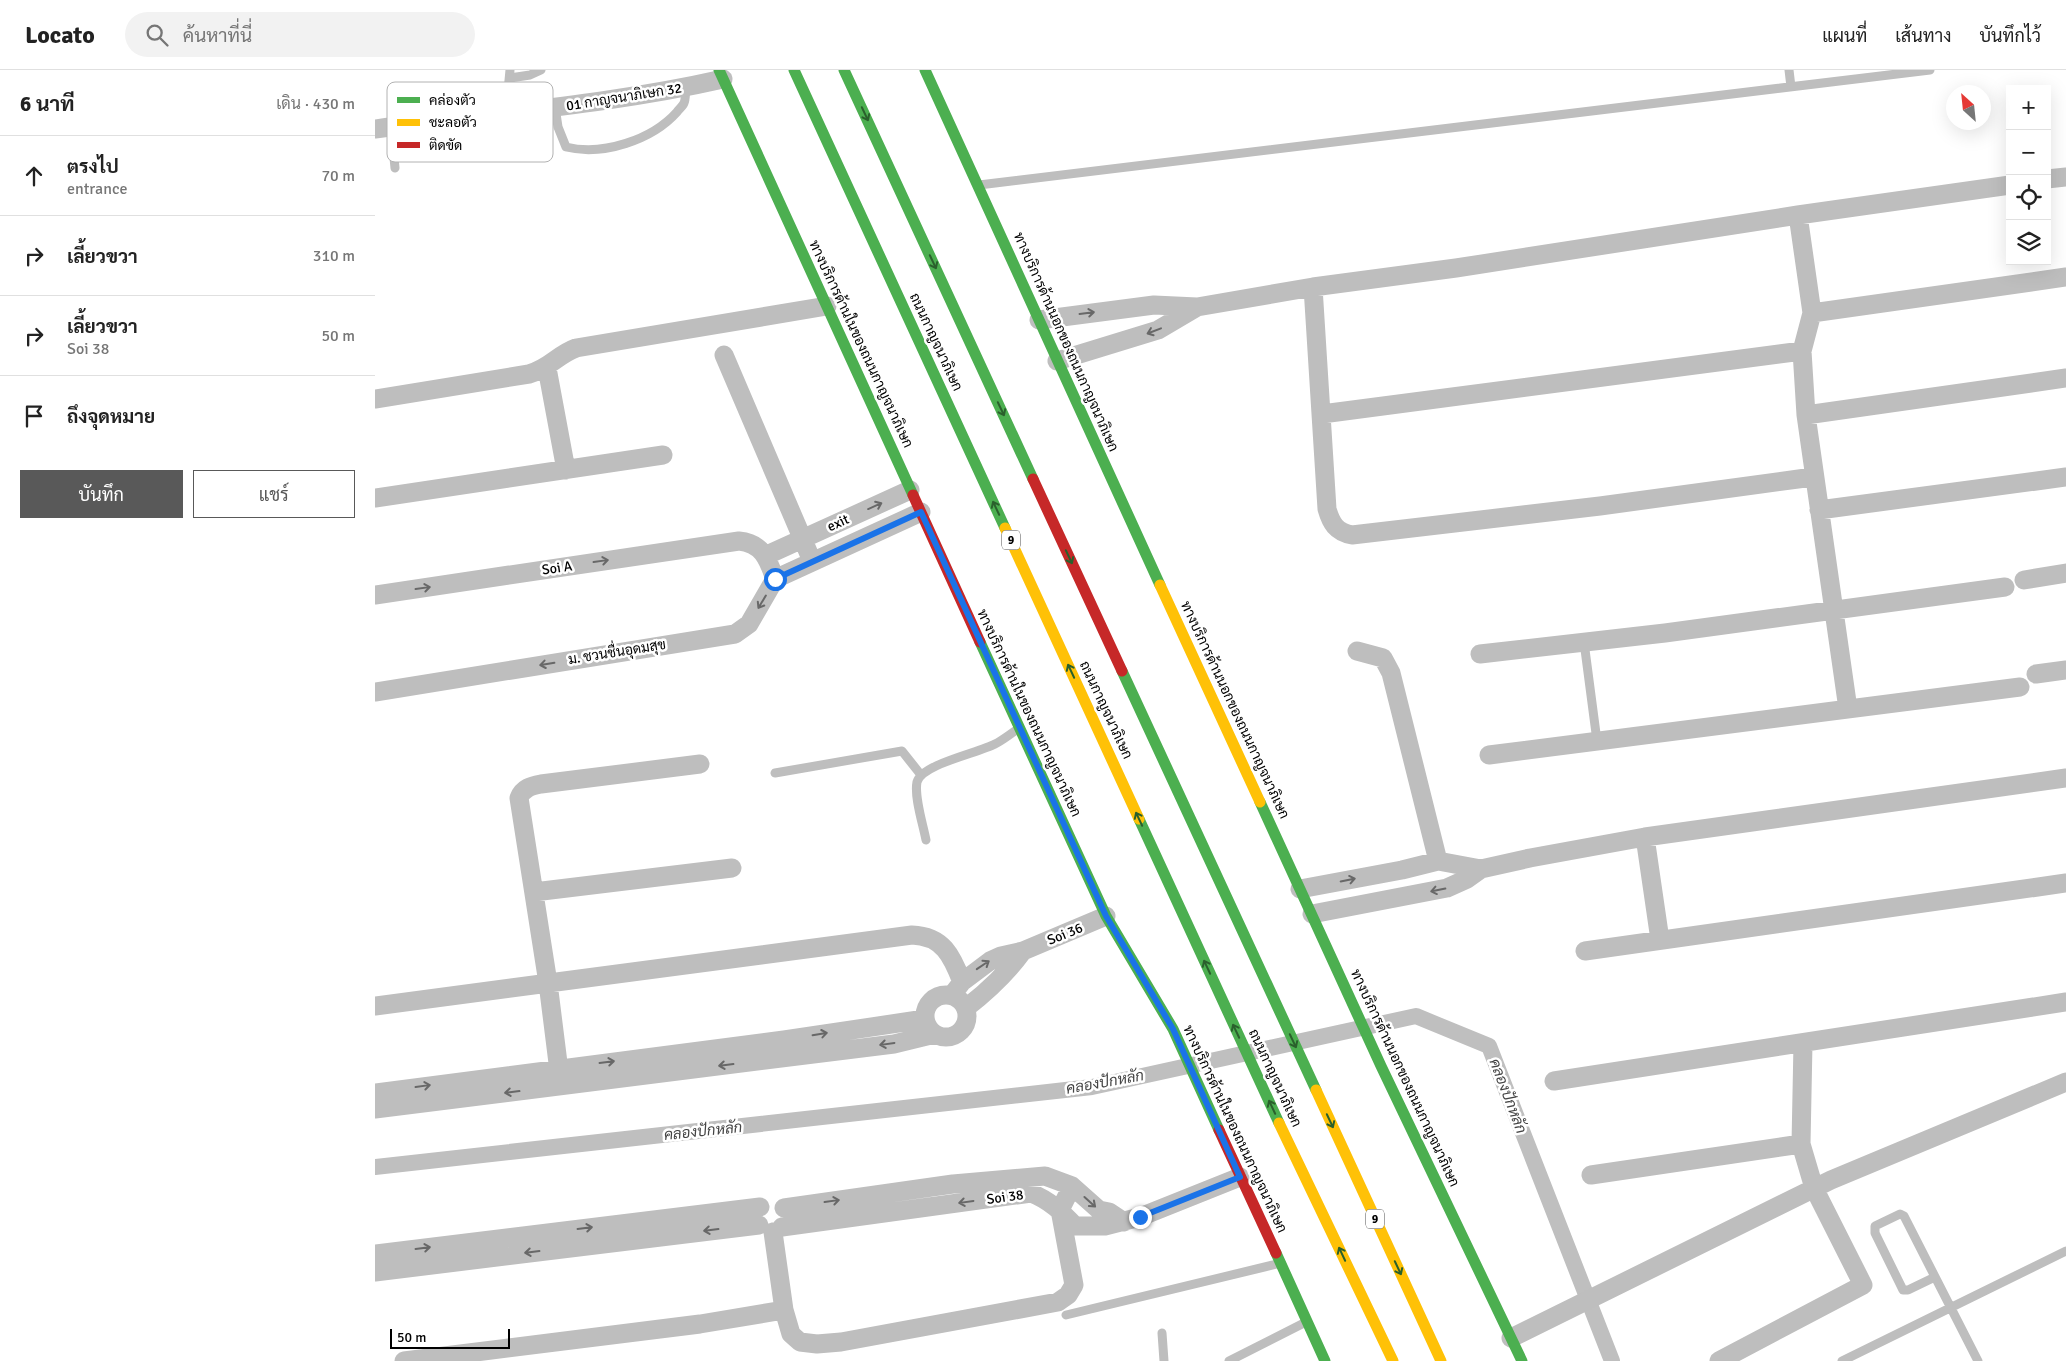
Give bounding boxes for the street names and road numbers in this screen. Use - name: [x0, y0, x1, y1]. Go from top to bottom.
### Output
- street label: 01 กาญจนาภิเษก 32: [565, 79, 683, 115]
- street label: ทางบริการด้านนอกของถนนกาญจนาภิเษก: [1010, 229, 1123, 454]
- street label: ทางบริการด้านในของถนนกาญจนาภิเษก: [805, 237, 918, 451]
- street label: ถนนกาญจนาภิเษก: [906, 290, 966, 394]
- street label: exit: [824, 511, 852, 535]
- road number: 9: [1002, 530, 1020, 550]
- street label: Soi A: [541, 557, 574, 579]
- street label: ทางบริการด้านนอกของถนนกาญจนาภิเษก: [1177, 598, 1294, 822]
- street label: ทางบริการด้านในของถนนกาญจนาภิเษก: [973, 606, 1086, 820]
- street label: ม. ชวนชื่นอุดมสุข: [566, 632, 667, 669]
- street label: ถนนกาญจนาภิเษก: [1076, 658, 1136, 762]
- street label: Soi 36: [1045, 919, 1085, 949]
- street label: ทางบริการด้านนอกของถนนกาญจนาภิเษก: [1347, 966, 1464, 1190]
- street label: ทางบริการด้านในของถนนกาญจนาภิเษก: [1179, 1022, 1292, 1236]
- street label: ถนนกาญจนาภิเษก: [1245, 1026, 1305, 1130]
- street label: Soi 38: [985, 1186, 1025, 1208]
- road number: 9: [1366, 1210, 1384, 1228]

